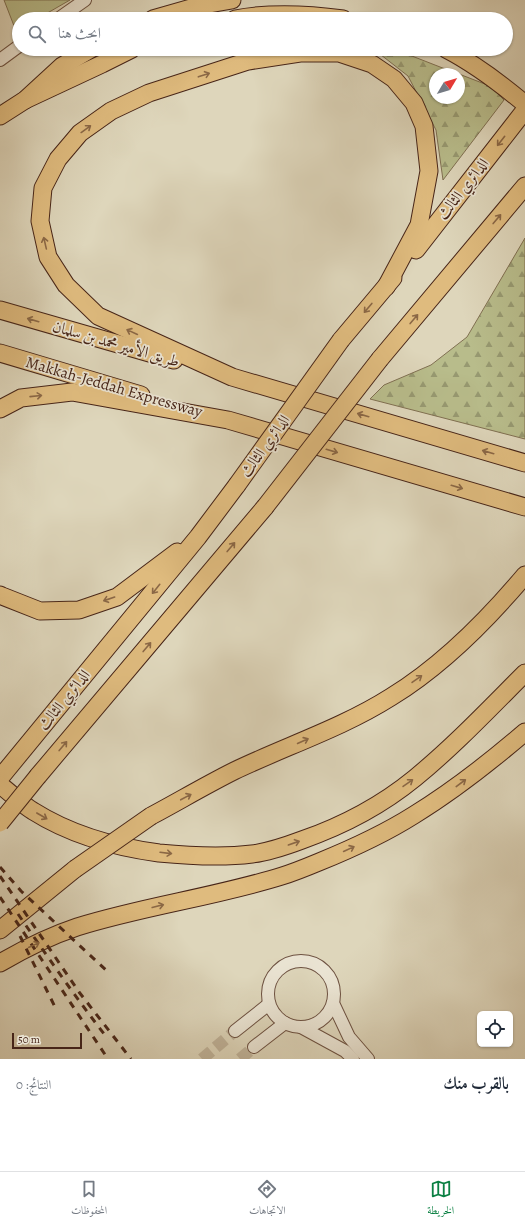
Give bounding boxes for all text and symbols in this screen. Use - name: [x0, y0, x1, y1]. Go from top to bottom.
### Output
- search box: [12, 12, 513, 56]
- icon: search: [26, 23, 48, 45]
- text: ابحث هنا: [58, 23, 101, 43]
- north arrow: [429, 68, 465, 104]
- one-way arrow: [197, 71, 209, 79]
- one-way arrow: [81, 125, 92, 133]
- one-way arrow: [497, 135, 506, 146]
- street label: الدائري الثالث: [432, 154, 495, 225]
- one-way arrow: [493, 213, 502, 224]
- one-way arrow: [40, 237, 48, 250]
- one-way arrow: [364, 303, 373, 313]
- one-way arrow: [410, 313, 419, 324]
- street label: طريق الأمير محمد بن سلمان: [50, 314, 182, 373]
- one-way arrow: [26, 316, 39, 323]
- one-way arrow: [127, 328, 139, 335]
- street label: Makkah-Jeddah Expressway: [23, 351, 206, 423]
- one-way arrow: [29, 392, 42, 400]
- street label: الدائري الثالث: [235, 410, 296, 482]
- one-way arrow: [357, 411, 370, 418]
- one-way arrow: [326, 448, 339, 455]
- one-way arrow: [481, 448, 494, 455]
- one-way arrow: [450, 484, 463, 491]
- one-way arrow: [227, 542, 236, 553]
- one-way arrow: [151, 583, 160, 594]
- one-way arrow: [104, 596, 116, 604]
- one-way arrow: [143, 641, 152, 652]
- street label: الدائري الثالث: [33, 665, 96, 736]
- one-way arrow: [411, 675, 422, 683]
- one-way arrow: [296, 736, 308, 744]
- one-way arrow: [59, 740, 68, 751]
- one-way arrow: [403, 779, 414, 787]
- one-way arrow: [455, 779, 466, 787]
- one-way arrow: [179, 793, 191, 800]
- one-way arrow: [36, 813, 48, 821]
- one-way arrow: [287, 839, 300, 846]
- one-way arrow: [343, 845, 355, 852]
- one-way arrow: [159, 850, 172, 857]
- one-way arrow: [151, 902, 164, 910]
- one-way arrow: [28, 941, 40, 948]
- map controls: [477, 1011, 513, 1047]
- button: locate: [477, 1011, 513, 1047]
- scale bar: [12, 1031, 82, 1050]
- text: 50 m: [18, 1032, 40, 1047]
- text: بالقرب منك: [443, 1072, 509, 1095]
- text: النتائج: 0: [16, 1076, 51, 1093]
- tab: المحفوظات: [71, 1178, 107, 1221]
- tab: الاتجاهات: [249, 1178, 286, 1221]
- tab: الخريطة: [427, 1178, 454, 1221]

